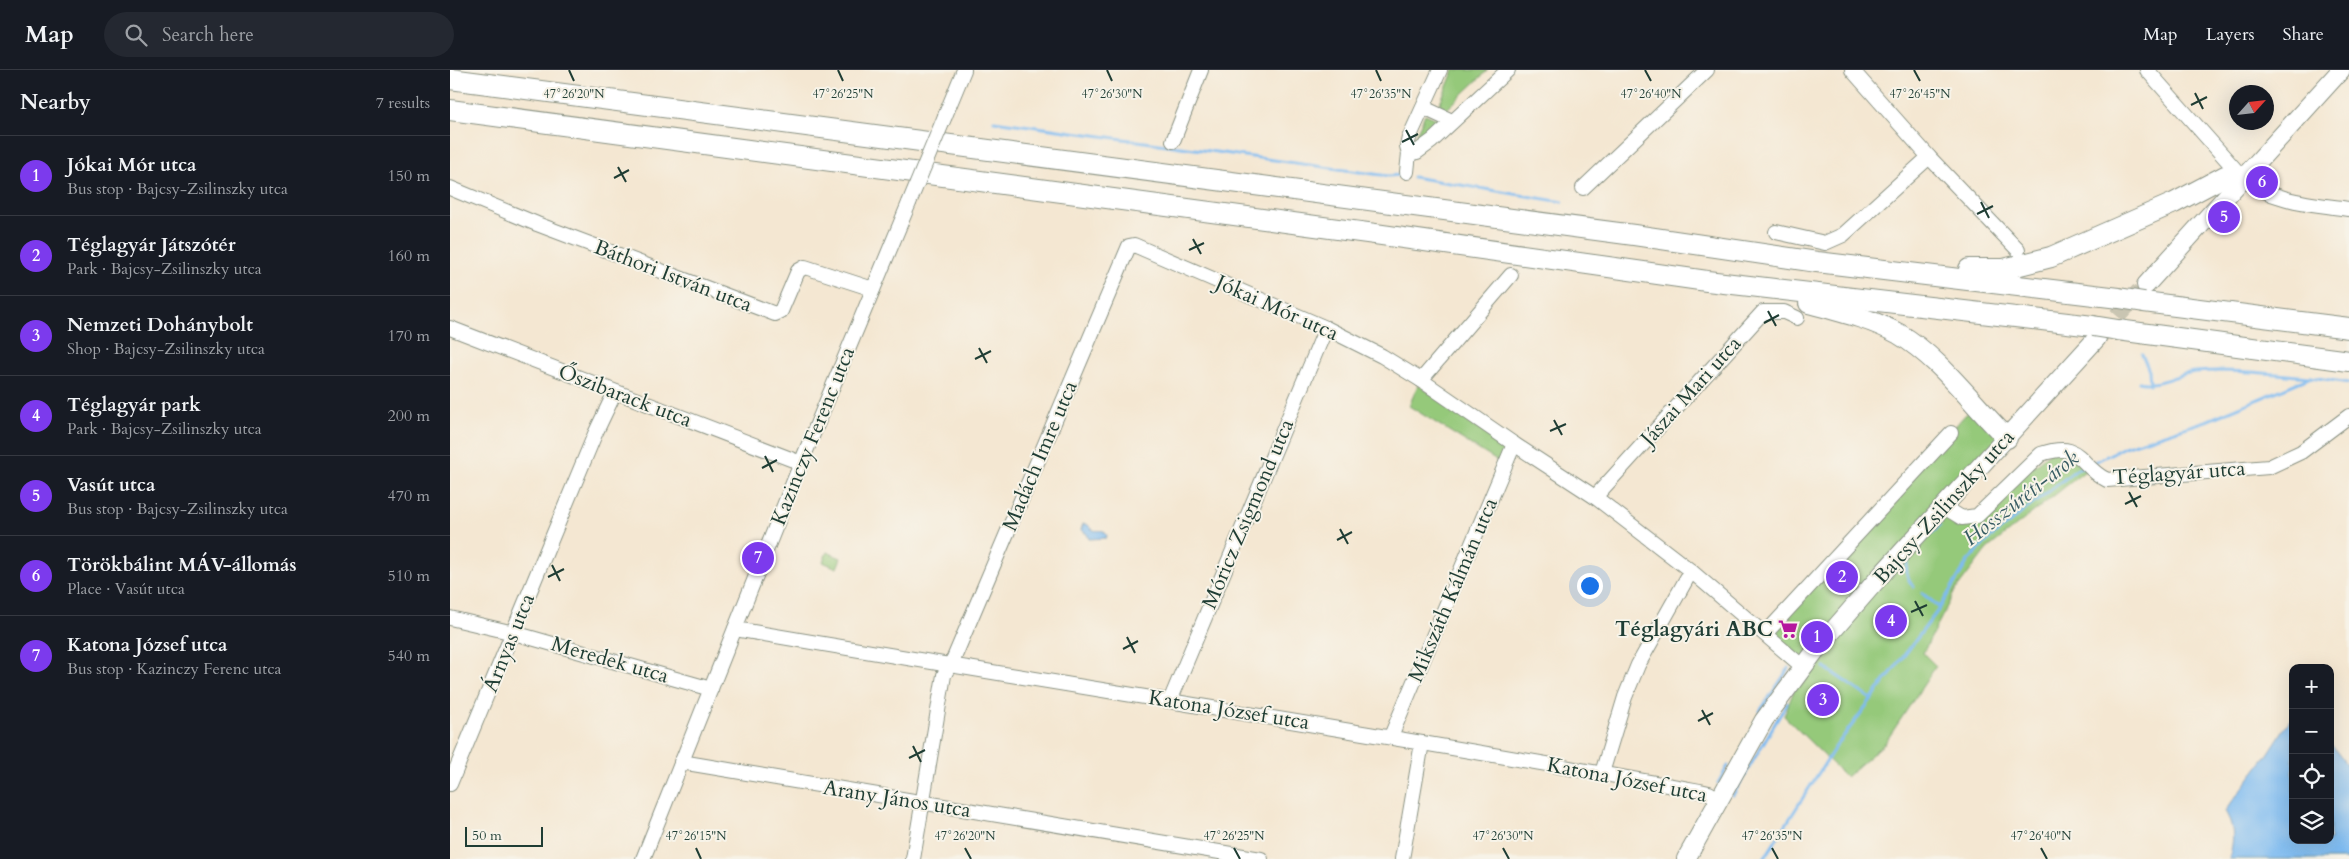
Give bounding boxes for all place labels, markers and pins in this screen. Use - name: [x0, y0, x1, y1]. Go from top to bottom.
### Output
- pin: 6: [2246, 163, 2278, 201]
- pin: 5: [2208, 198, 2240, 236]
- pin: 7: [742, 539, 774, 577]
- pin: 2: [1826, 558, 1858, 596]
- pin: 4: [1875, 602, 1907, 640]
- place label: Téglagyári ABC: [1615, 615, 1773, 644]
- supermarket icon: Téglagyári ABC: [1777, 618, 1799, 640]
- pin: 1: [1801, 618, 1833, 656]
- pin: 3: [1807, 681, 1839, 719]

